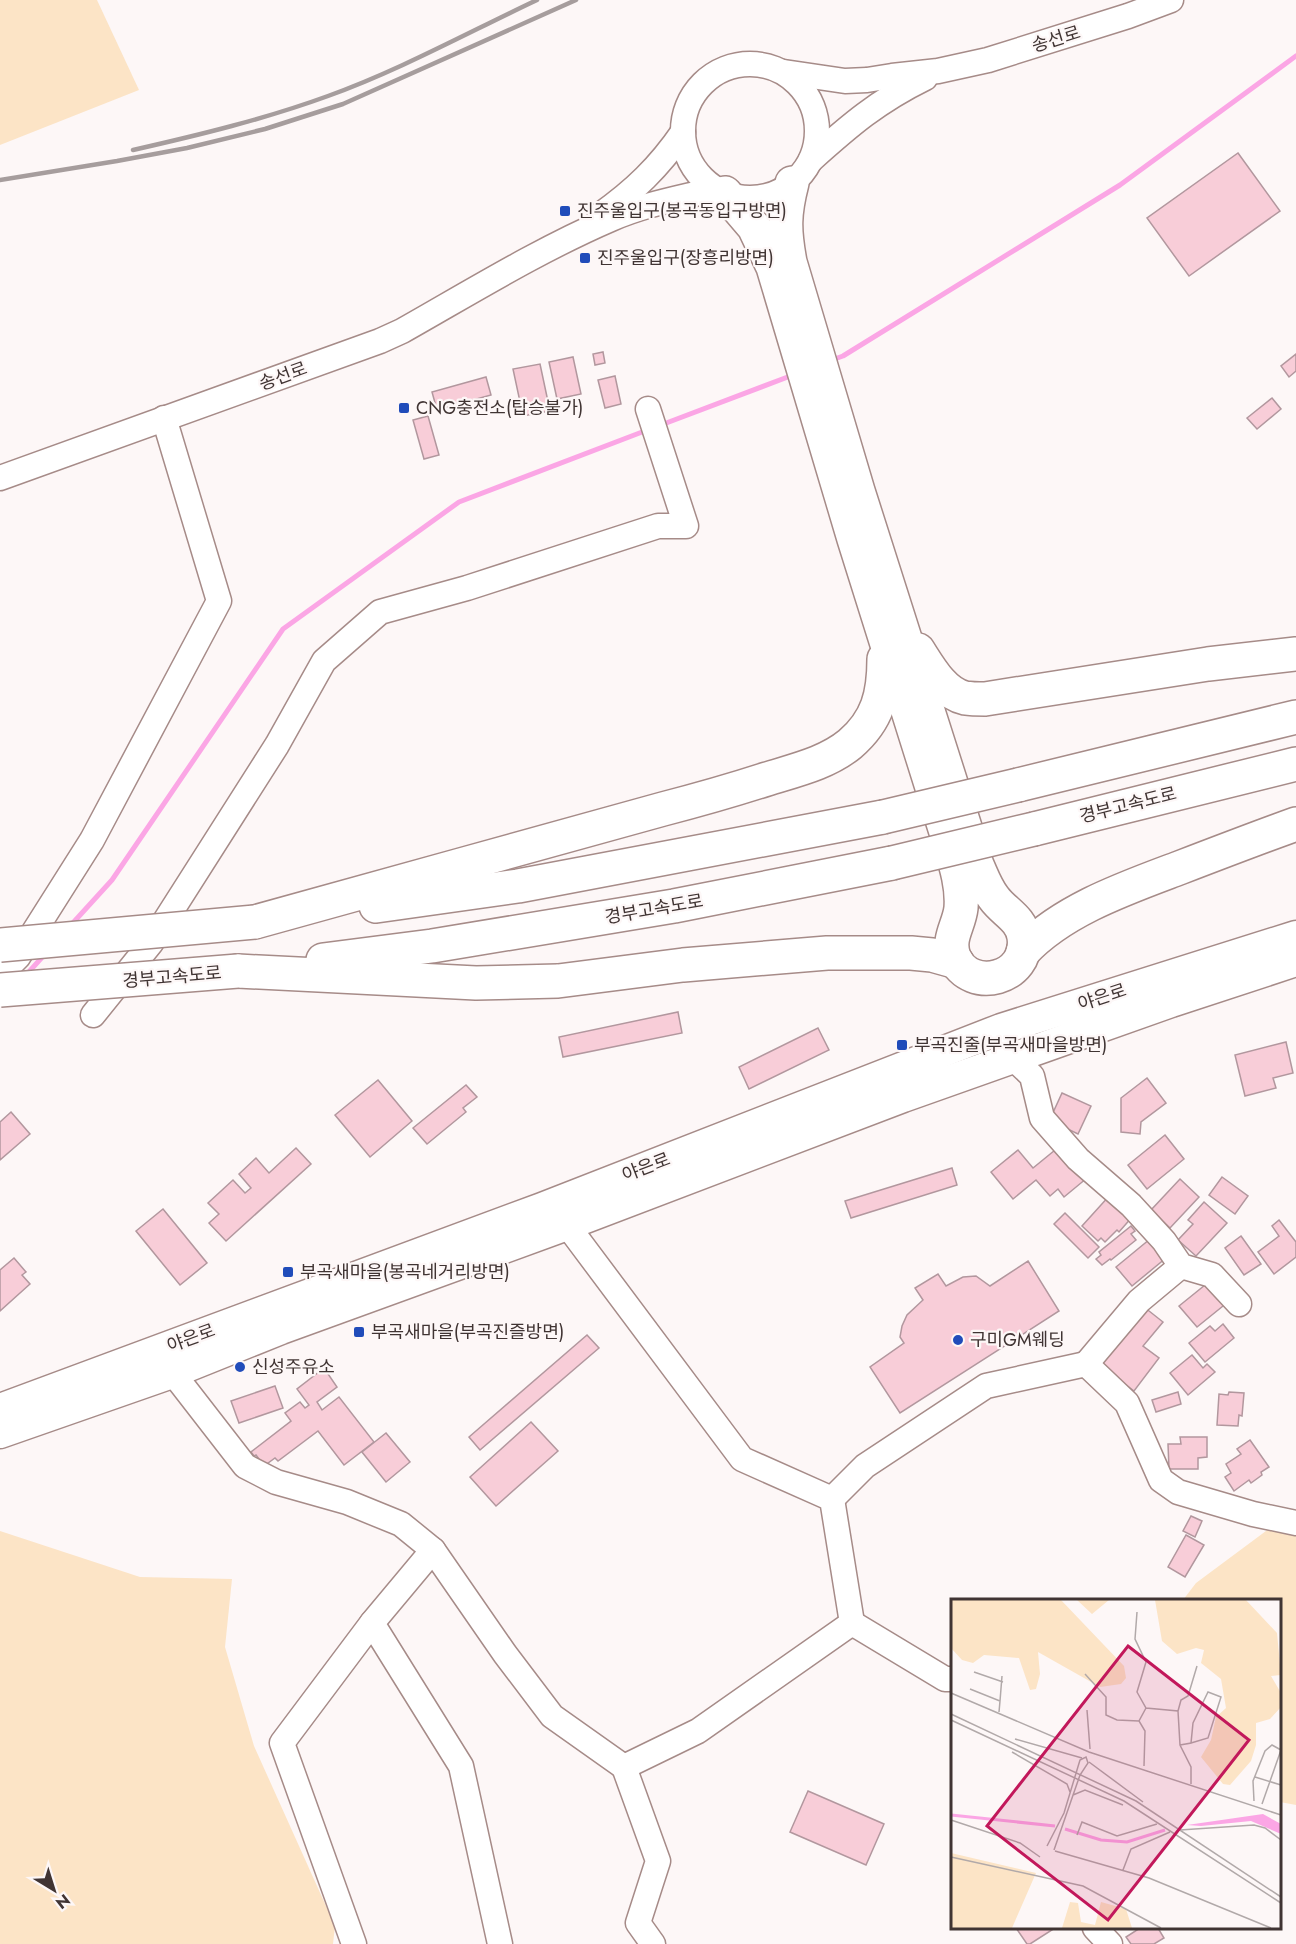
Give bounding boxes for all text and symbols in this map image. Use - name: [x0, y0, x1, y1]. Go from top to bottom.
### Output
- street label: 송선로: [1028, 19, 1084, 59]
- place label: 진주울입구(봉곡동입구방면): [577, 198, 787, 224]
- marker: 진주울입구(봉곡동입구방면): [558, 204, 572, 218]
- place label: 진주울입구(장흥리방면): [597, 245, 774, 271]
- marker: 진주울입구(장흥리방면): [578, 251, 592, 265]
- street label: 송선로: [255, 355, 311, 397]
- place label: CNG충전소(탑승불가): [416, 395, 583, 421]
- marker: CNG충전소(탑승불가): [397, 401, 411, 415]
- street label: 경부고속도로: [1077, 780, 1179, 830]
- street label: 경부고속도로: [603, 888, 705, 930]
- street label: 경부고속도로: [121, 960, 223, 994]
- street label: 야은로: [1074, 977, 1130, 1017]
- place label: 부곡진줄(부곡새마을방면): [914, 1032, 1107, 1058]
- marker: 부곡진줄(부곡새마을방면): [895, 1038, 909, 1052]
- street label: 야은로: [618, 1146, 674, 1188]
- place label: 부곡새마을(봉곡네거리방면): [300, 1259, 510, 1285]
- marker: 부곡새마을(봉곡네거리방면): [281, 1265, 295, 1279]
- street label: 야은로: [163, 1317, 219, 1359]
- place label: 부곡새마을(부곡진즐방면): [371, 1319, 564, 1345]
- marker: 부곡새마을(부곡진즐방면): [352, 1325, 366, 1339]
- place label: 구미GM웨딩: [970, 1327, 1065, 1353]
- marker: 구미GM웨딩: [951, 1333, 965, 1347]
- place label: 신성주유소: [252, 1354, 335, 1380]
- marker: 신성주유소: [233, 1360, 247, 1374]
- inset map: [951, 1599, 1281, 1929]
- north arrow: [24, 1860, 84, 1920]
- text: N: [51, 1888, 75, 1914]

